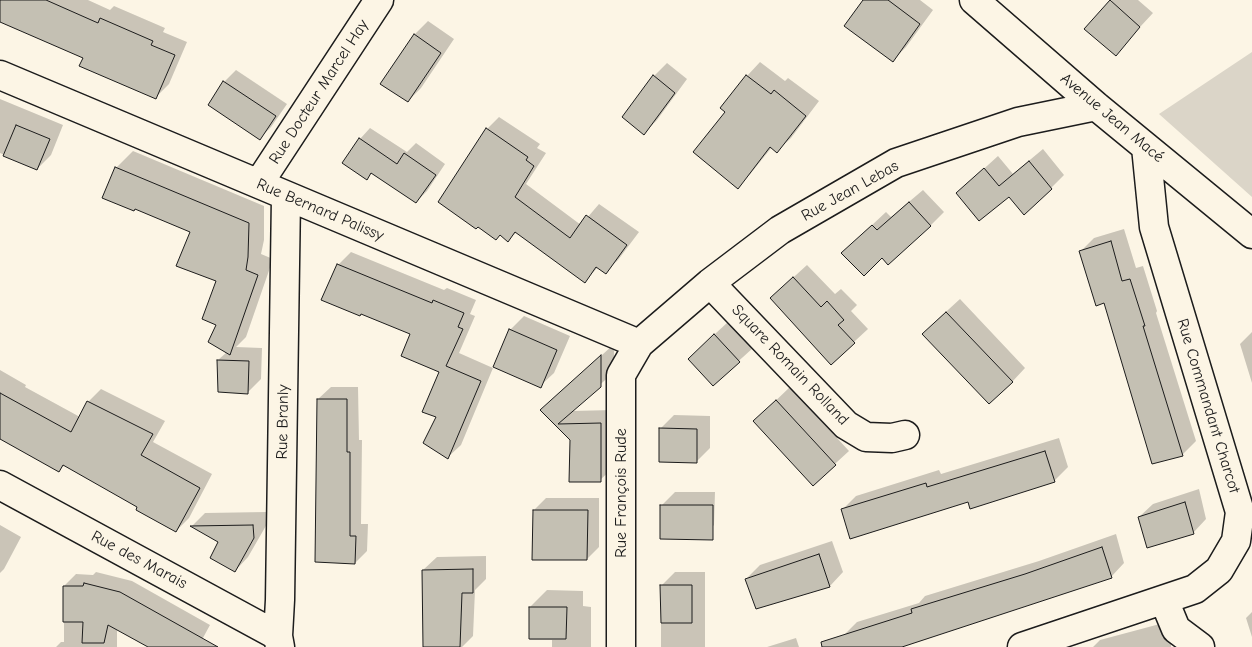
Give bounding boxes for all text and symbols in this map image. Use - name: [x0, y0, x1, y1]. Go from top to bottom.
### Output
- street label: Rue Docteur Marcel Hay: [265, 16, 373, 168]
- street label: Avenue Jean Macé: [1056, 69, 1168, 167]
- street label: Rue Jean Lebas: [798, 156, 902, 226]
- street label: Rue Bernard Palissy: [254, 175, 386, 245]
- street label: Square Romain Rolland: [727, 301, 853, 429]
- street label: Rue Commandant Charcot: [1172, 316, 1244, 496]
- street label: Rue Branly: [273, 384, 293, 460]
- street label: Rue François Rude: [611, 428, 631, 558]
- street label: Rue des Marais: [88, 527, 190, 593]

